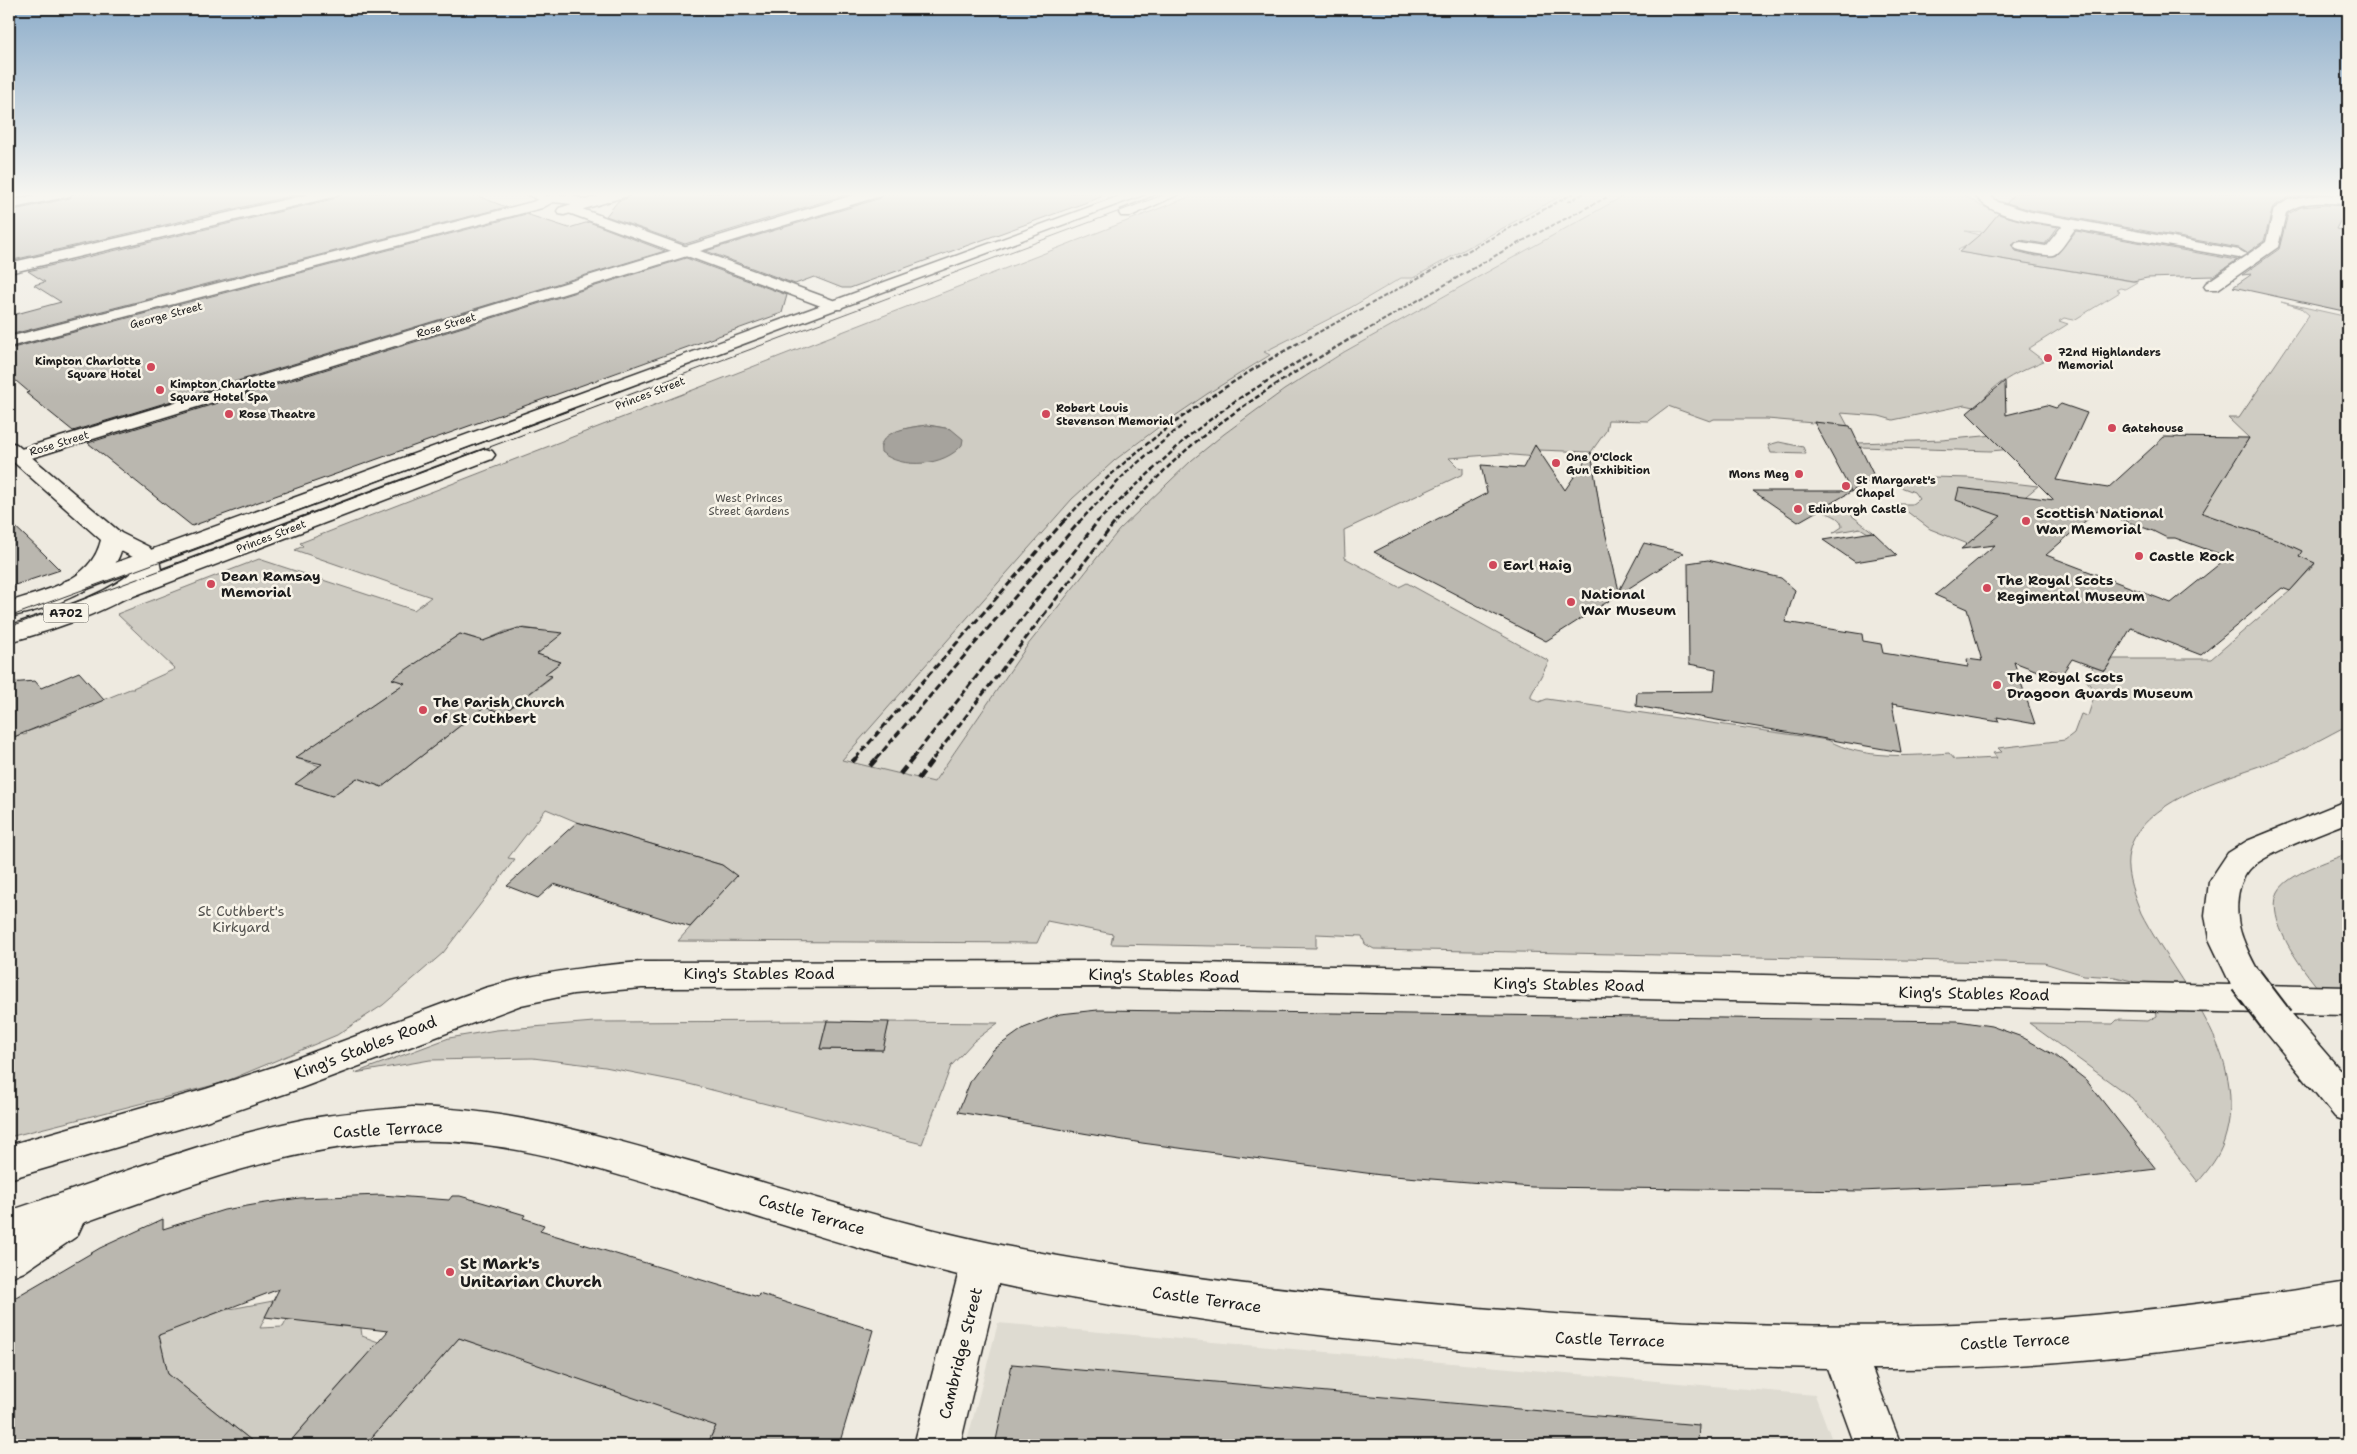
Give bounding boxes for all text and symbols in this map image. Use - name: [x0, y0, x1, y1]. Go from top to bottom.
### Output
- street label: George Street: [128, 299, 204, 332]
- street label: Rose Street: [415, 309, 478, 342]
- place label: 72nd Highlanders Memorial: [2058, 345, 2161, 373]
- marker: 72nd Highlanders Memorial: [2042, 352, 2054, 364]
- place label: Kimpton Charlotte Square Hotel: [35, 354, 141, 382]
- marker: Kimpton Charlotte Square Hotel: [145, 361, 157, 373]
- street label: Princes Street: [613, 373, 687, 414]
- place label: Kimpton Charlotte Square Hotel Spa: [170, 377, 276, 405]
- marker: Kimpton Charlotte Square Hotel Spa: [154, 384, 166, 396]
- place label: Robert Louis Stevenson Memorial: [1056, 401, 1174, 429]
- place label: Rose Theatre: [239, 407, 316, 422]
- marker: Rose Theatre: [223, 408, 235, 420]
- marker: Robert Louis Stevenson Memorial: [1040, 408, 1052, 420]
- place label: Gatehouse: [2122, 421, 2184, 436]
- marker: Gatehouse: [2106, 422, 2118, 434]
- street label: Rose Street: [28, 427, 91, 460]
- place label: One O'Clock Gun Exhibition: [1566, 450, 1651, 478]
- marker: One O'Clock Gun Exhibition: [1550, 457, 1562, 469]
- place label: Mons Meg: [1729, 467, 1789, 482]
- marker: Mons Meg: [1793, 468, 1805, 480]
- place label: St Margaret's Chapel: [1856, 473, 1936, 501]
- marker: St Margaret's Chapel: [1840, 480, 1852, 492]
- park label: West Princes Street Gardens: [709, 491, 789, 519]
- place label: Edinburgh Castle: [1808, 502, 1907, 517]
- marker: Edinburgh Castle: [1792, 503, 1804, 515]
- place label: Scottish National War Memorial: [2036, 504, 2164, 538]
- marker: Scottish National War Memorial: [2020, 515, 2032, 527]
- street label: Princes Street: [234, 516, 308, 557]
- place label: Castle Rock: [2149, 547, 2235, 565]
- marker: Castle Rock: [2133, 550, 2145, 562]
- place label: Earl Haig: [1503, 556, 1572, 574]
- marker: Earl Haig: [1487, 559, 1499, 571]
- place label: Dean Ramsay Memorial: [221, 567, 321, 601]
- place label: The Royal Scots Regimental Museum: [1997, 571, 2145, 605]
- marker: Dean Ramsay Memorial: [205, 578, 217, 590]
- marker: The Royal Scots Regimental Museum: [1981, 582, 1993, 594]
- place label: National War Museum: [1581, 585, 1676, 619]
- marker: National War Museum: [1565, 596, 1577, 608]
- road number: A702: [44, 604, 88, 622]
- place label: The Royal Scots Dragoon Guards Museum: [2007, 668, 2193, 702]
- marker: The Royal Scots Dragoon Guards Museum: [1991, 679, 2003, 691]
- place label: The Parish Church of St Cuthbert: [433, 693, 565, 727]
- marker: The Parish Church of St Cuthbert: [417, 704, 429, 716]
- park label: St Cuthbert's Kirkyard: [198, 902, 284, 936]
- street label: King's Stables Road: [683, 963, 835, 984]
- street label: King's Stables Road: [1088, 964, 1240, 987]
- street label: King's Stables Road: [1493, 973, 1645, 996]
- street label: King's Stables Road: [1898, 982, 2050, 1005]
- street label: King's Stables Road: [291, 1011, 439, 1084]
- street label: Castle Terrace: [332, 1116, 444, 1143]
- street label: Castle Terrace: [756, 1189, 868, 1240]
- place label: St Mark's Unitarian Church: [460, 1253, 602, 1292]
- marker: St Mark's Unitarian Church: [444, 1266, 456, 1278]
- street label: Castle Terrace: [1151, 1281, 1263, 1318]
- street label: Cambridge Street: [934, 1285, 987, 1421]
- street label: Castle Terrace: [1555, 1327, 1665, 1352]
- street label: Castle Terrace: [1959, 1328, 2071, 1355]

